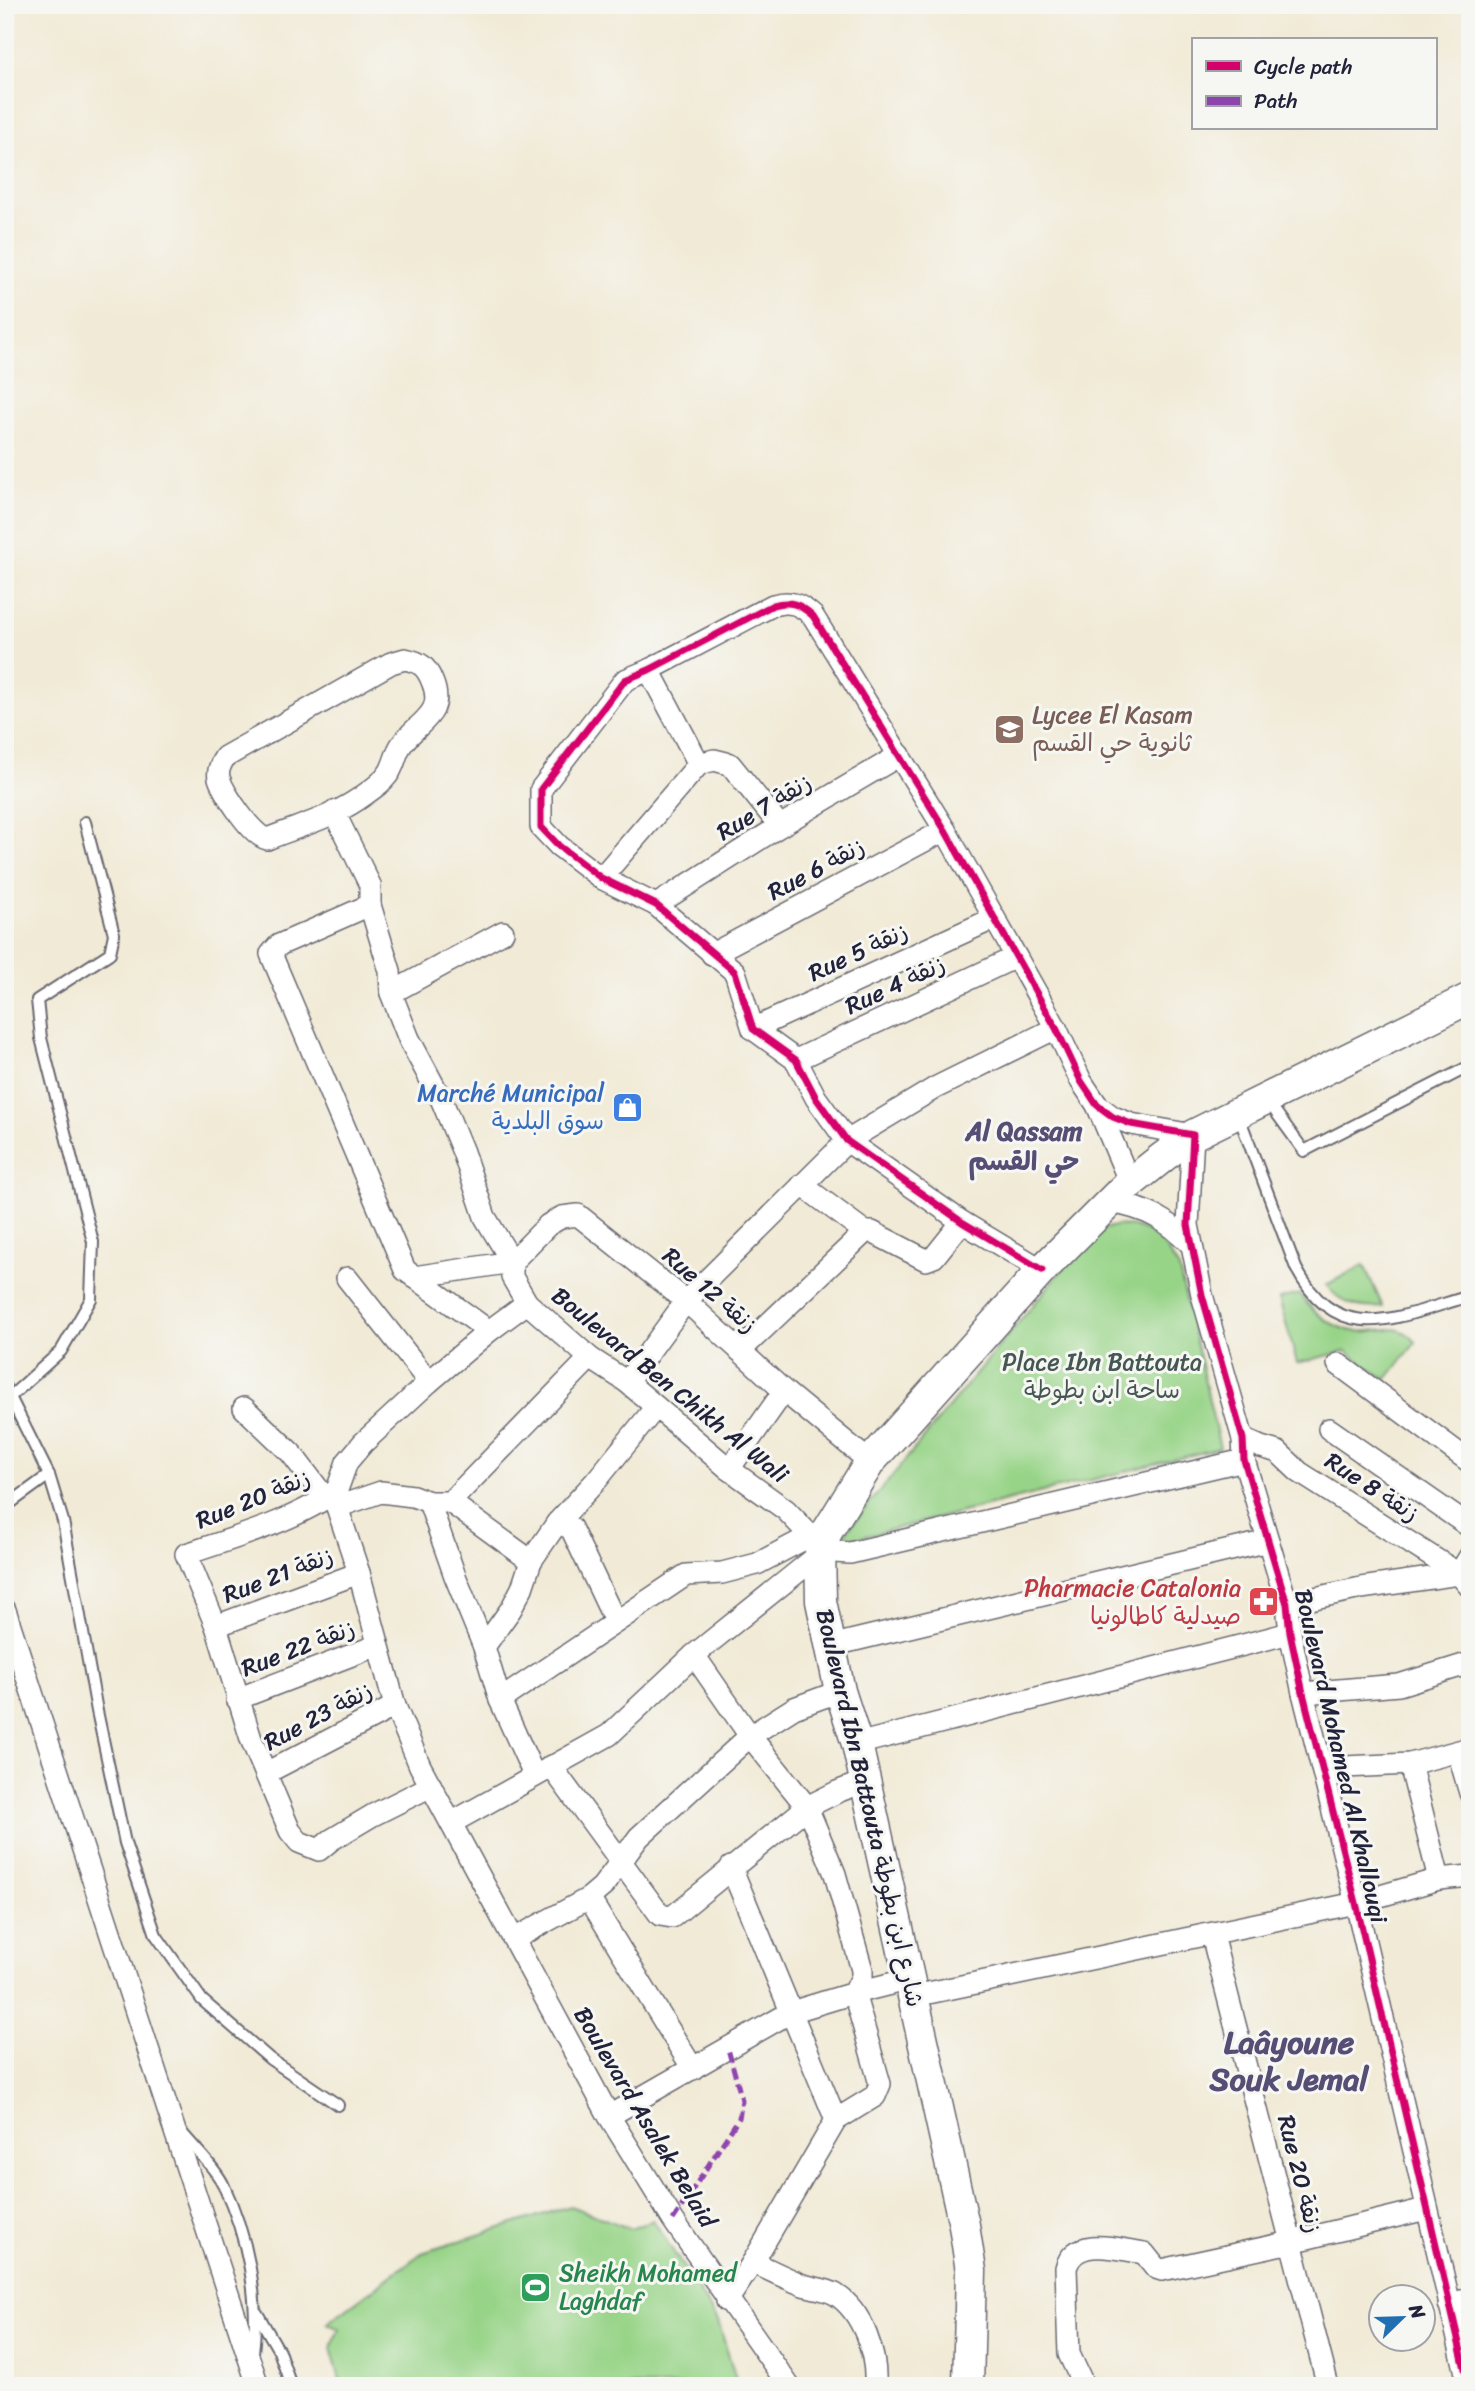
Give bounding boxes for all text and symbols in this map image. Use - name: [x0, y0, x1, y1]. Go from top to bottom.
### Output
- legend: [1192, 38, 1436, 130]
- text: Cycle path: [1254, 48, 1353, 86]
- text: Path: [1254, 82, 1297, 120]
- place label: Lycee El Kasam ثانوية حي القسم: [1032, 694, 1193, 764]
- school or university icon: Lycee El Kasam ثانوية حي القسم: [992, 712, 1026, 746]
- street label: Rue 7 زنقة: [708, 762, 820, 852]
- street label: Rue 6 زنقة: [760, 826, 872, 912]
- street label: Rue 5 زنقة: [801, 911, 915, 993]
- street label: Rue 4 زنقة: [838, 943, 952, 1027]
- place label: Marché Municipal سوق البلدية: [417, 1072, 605, 1142]
- shop icon: Marché Municipal سوق البلدية: [610, 1090, 644, 1124]
- district label: Al Qassam حي القسم: [965, 1108, 1082, 1185]
- street label: Rue 12 زنقة: [653, 1236, 767, 1344]
- street label: Boulevard Ben Chikh Al Wali: [542, 1276, 799, 1495]
- park label: Place Ibn Battouta ساحة ابن بطوطة: [1002, 1341, 1202, 1411]
- street label: Rue 8 زنقة: [1316, 1441, 1428, 1533]
- street label: Rue 20 زنقة: [189, 1457, 317, 1541]
- street label: Rue 21 زنقة: [216, 1535, 340, 1615]
- place label: Pharmacie Catalonia صيدلية كاطالونيا: [1024, 1567, 1241, 1637]
- pharmacy icon: Pharmacie Catalonia صيدلية كاطالونيا: [1247, 1585, 1281, 1619]
- street label: Boulevard Mohamed Al Khallouqi: [1282, 1585, 1400, 1929]
- street label: Boulevard Ibn Battouta شارع ابن بطوطة: [804, 1605, 936, 2011]
- street label: Rue 22 زنقة: [235, 1607, 361, 1689]
- street label: Rue 23 زنقة: [256, 1670, 380, 1762]
- street label: Boulevard Asalek Belaid: [562, 1998, 729, 2237]
- district label: Laâyoune Souk Jemal: [1208, 2014, 1370, 2108]
- street label: Rue 20 زنقة: [1265, 2110, 1335, 2238]
- place label: Sheikh Mohamed Laghdaf: [559, 2252, 738, 2322]
- sports icon: Sheikh Mohamed Laghdaf: [519, 2270, 553, 2304]
- north arrow: [1366, 2282, 1436, 2352]
- text: N: [1399, 2298, 1435, 2325]

